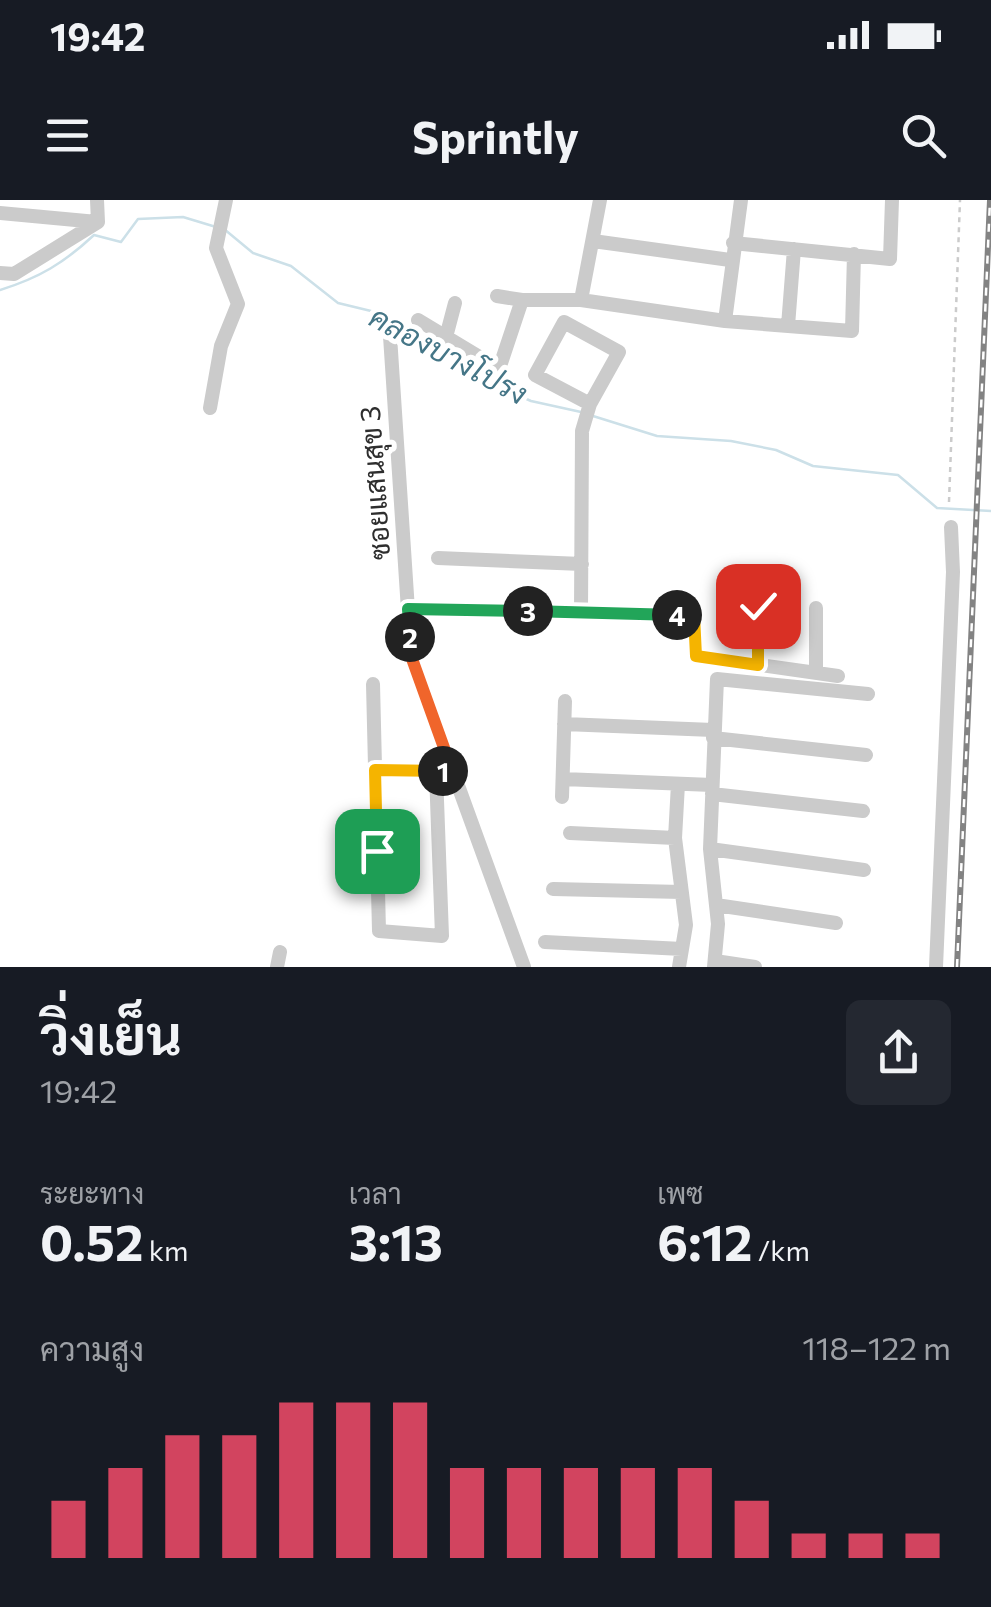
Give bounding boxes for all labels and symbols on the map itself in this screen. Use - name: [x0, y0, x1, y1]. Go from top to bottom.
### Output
- water label: คลองบางโปรง: [364, 297, 534, 411]
- street label: ซอยแสนสุข 3: [352, 405, 400, 561]
- pin: [716, 564, 801, 649]
- pin: 3: [503, 586, 553, 636]
- pin: 4: [652, 590, 702, 640]
- pin: 2: [385, 612, 435, 662]
- pin: 1: [418, 746, 468, 796]
- pin: [335, 809, 420, 894]

